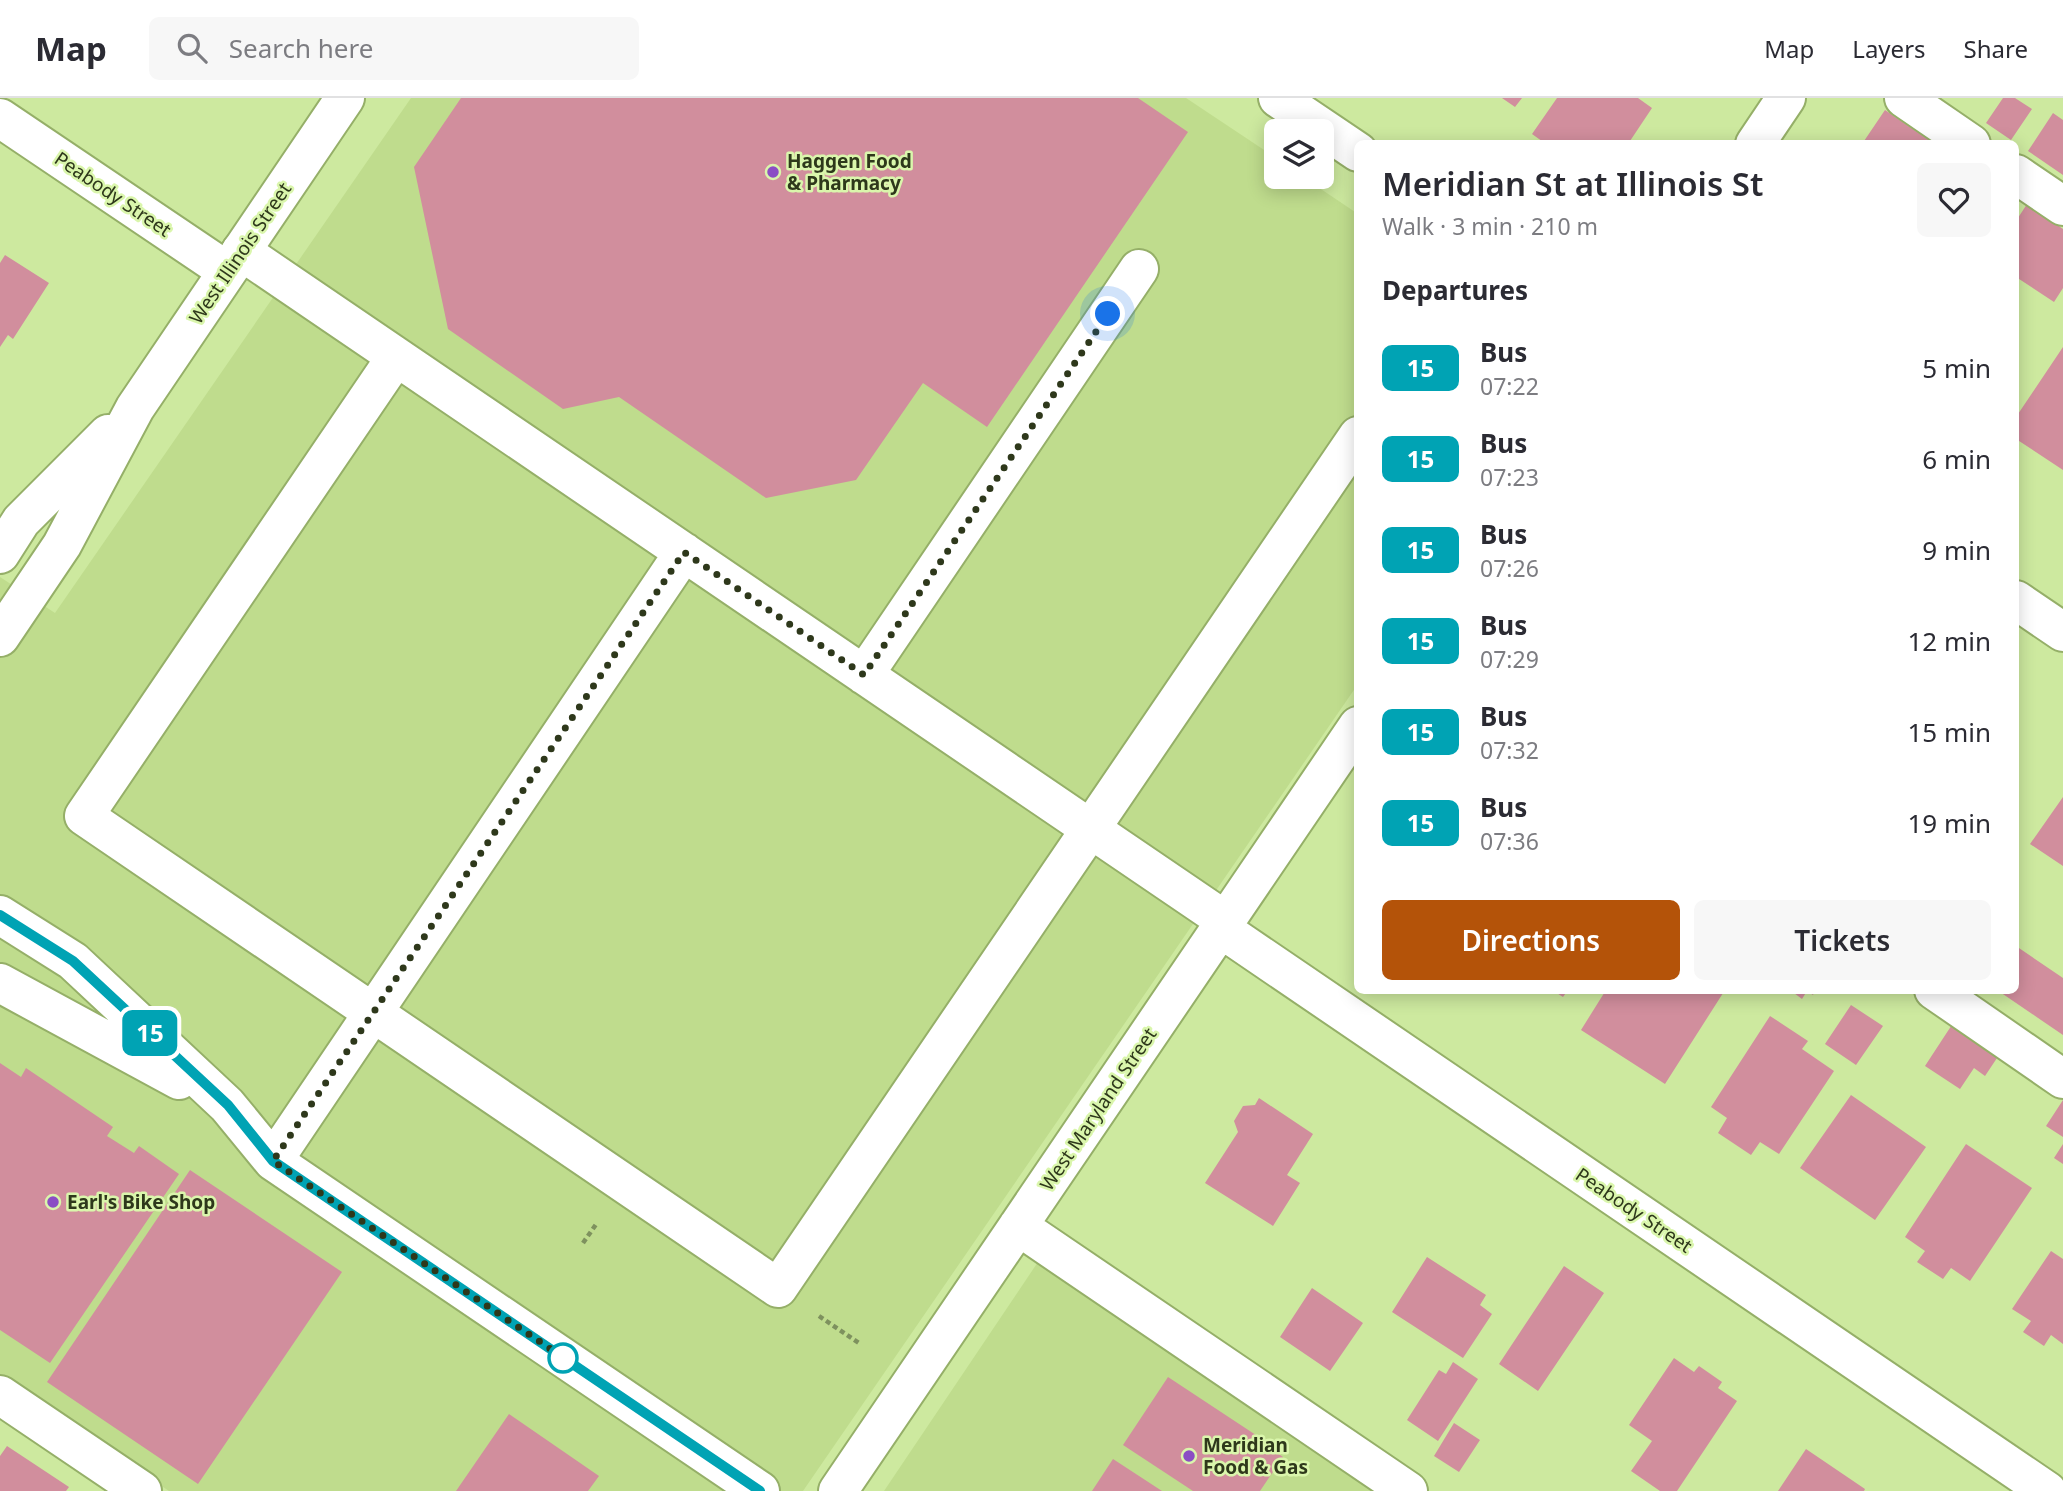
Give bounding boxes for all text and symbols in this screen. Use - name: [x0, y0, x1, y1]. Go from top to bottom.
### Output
- search box: [149, 17, 639, 80]
- text: Map: [35, 26, 107, 71]
- icon: search: [173, 29, 211, 67]
- text: Search here: [229, 30, 373, 66]
- text: Map: [1764, 32, 1814, 65]
- text: Layers: [1852, 32, 1926, 65]
- text: Share: [1964, 32, 2028, 65]
- map controls: [1264, 119, 1334, 189]
- button: layers: [1264, 119, 1334, 189]
- street label: Peabody Street: [50, 145, 177, 243]
- place label: Haggen Food & Pharmacy: [787, 148, 912, 196]
- text: Meridian St at Illinois St: [1382, 161, 1763, 206]
- button: heart: [1917, 163, 1991, 237]
- marker: Haggen Food & Pharmacy: [765, 164, 781, 180]
- street label: West Illinois Street: [183, 177, 297, 329]
- text: Walk · 3 min · 210 m: [1382, 210, 1598, 242]
- text: Departures: [1382, 272, 1528, 308]
- your location: [1090, 296, 1125, 331]
- text: Bus: [1480, 334, 1527, 370]
- text: 5 min: [1922, 350, 1991, 386]
- text: 15: [1407, 351, 1434, 384]
- text: 07:22: [1480, 370, 1539, 402]
- text: Bus: [1480, 425, 1527, 461]
- text: 6 min: [1922, 441, 1991, 477]
- text: 15: [1407, 442, 1434, 475]
- text: 07:23: [1480, 461, 1539, 493]
- text: Bus: [1480, 516, 1527, 552]
- text: 9 min: [1922, 532, 1991, 568]
- text: 15: [1407, 533, 1434, 566]
- text: 07:26: [1480, 552, 1539, 584]
- text: Bus: [1480, 607, 1527, 643]
- text: 12 min: [1907, 623, 1991, 659]
- text: 15: [1407, 624, 1434, 657]
- text: 07:29: [1480, 643, 1539, 675]
- text: Bus: [1480, 698, 1527, 734]
- text: 15 min: [1907, 714, 1991, 750]
- text: 15: [1407, 715, 1434, 748]
- text: 07:32: [1480, 734, 1539, 766]
- text: Bus: [1480, 789, 1527, 825]
- text: 19 min: [1907, 805, 1991, 841]
- text: 15: [1407, 806, 1434, 839]
- text: 07:36: [1480, 825, 1539, 857]
- button: Directions: [1382, 900, 1680, 980]
- button: Tickets: [1694, 900, 1991, 980]
- line badge: 15: [118, 1010, 182, 1056]
- text: 15: [136, 1016, 164, 1049]
- street label: West Maryland Street: [1034, 1022, 1162, 1196]
- street label: Peabody Street: [1571, 1161, 1698, 1259]
- place label: Earl's Bike Shop: [67, 1189, 215, 1215]
- marker: Earl's Bike Shop: [45, 1194, 61, 1210]
- unlabelled marker: [548, 1343, 578, 1373]
- place label: Meridian Food & Gas: [1203, 1432, 1308, 1480]
- marker: Meridian Food & Gas: [1181, 1448, 1197, 1464]

